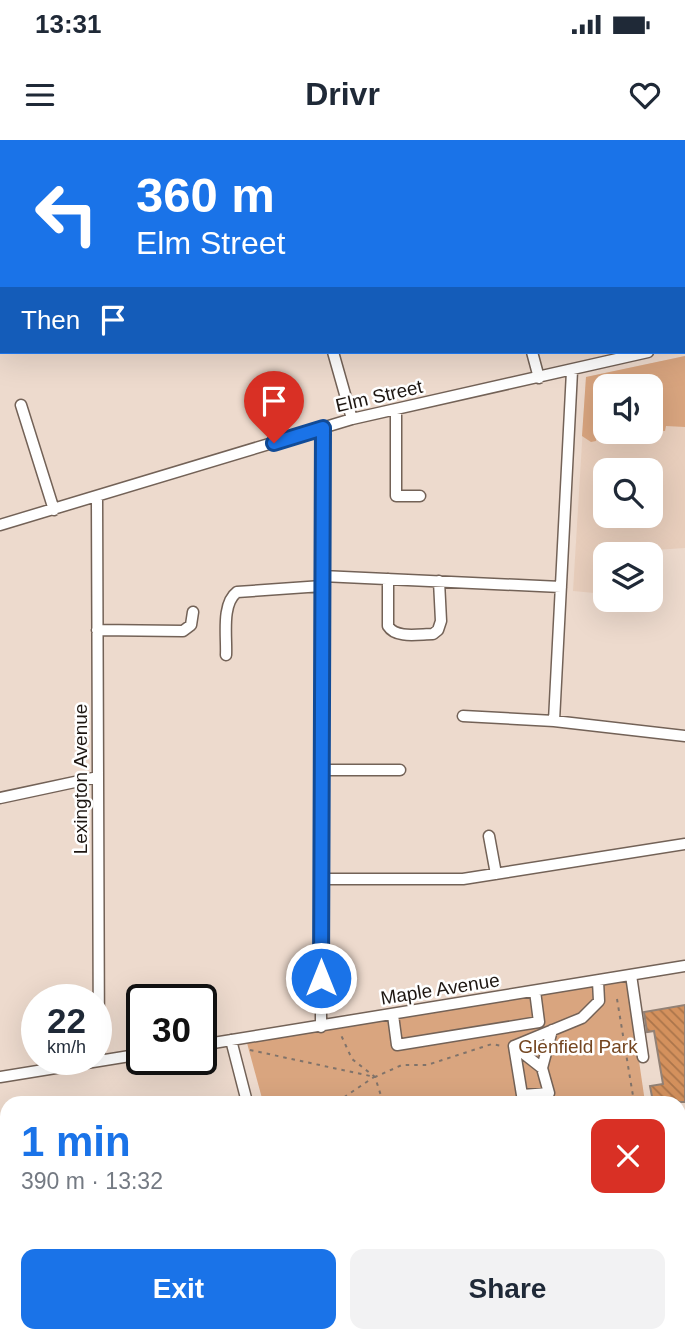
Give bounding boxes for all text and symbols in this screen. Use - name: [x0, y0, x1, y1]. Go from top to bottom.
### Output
- text: 13:31: [35, 9, 102, 39]
- icon: menu: [21, 76, 59, 114]
- text: Drivr: [305, 76, 380, 112]
- icon: heart: [626, 76, 664, 114]
- icon: left: [21, 168, 112, 259]
- text: 360 m: [136, 168, 275, 222]
- text: Elm Street: [136, 225, 285, 261]
- icon: arrive: [94, 301, 132, 339]
- text: Then: [21, 305, 80, 335]
- pin: [244, 371, 304, 443]
- map controls: [593, 374, 663, 612]
- button: sound: [593, 374, 663, 444]
- street label: Elm Street: [333, 376, 425, 416]
- icon: arrive: [255, 382, 293, 420]
- button: search: [593, 458, 663, 528]
- button: layers: [593, 542, 663, 612]
- street label: Lexington Avenue: [70, 704, 91, 854]
- position arrow: [284, 941, 358, 1015]
- street label: Maple Avenue: [379, 969, 501, 1009]
- speed limit sign: 30: [126, 984, 217, 1075]
- text: 22: [47, 1001, 86, 1040]
- park label: Glenfield Park: [518, 1036, 638, 1057]
- text: km/h: [47, 1037, 86, 1057]
- text: 1 min: [21, 1118, 131, 1165]
- button: close: [591, 1119, 665, 1193]
- text: 390 m · 13:32: [21, 1168, 163, 1194]
- button: Exit: [21, 1249, 336, 1329]
- button: Share: [350, 1249, 665, 1329]

